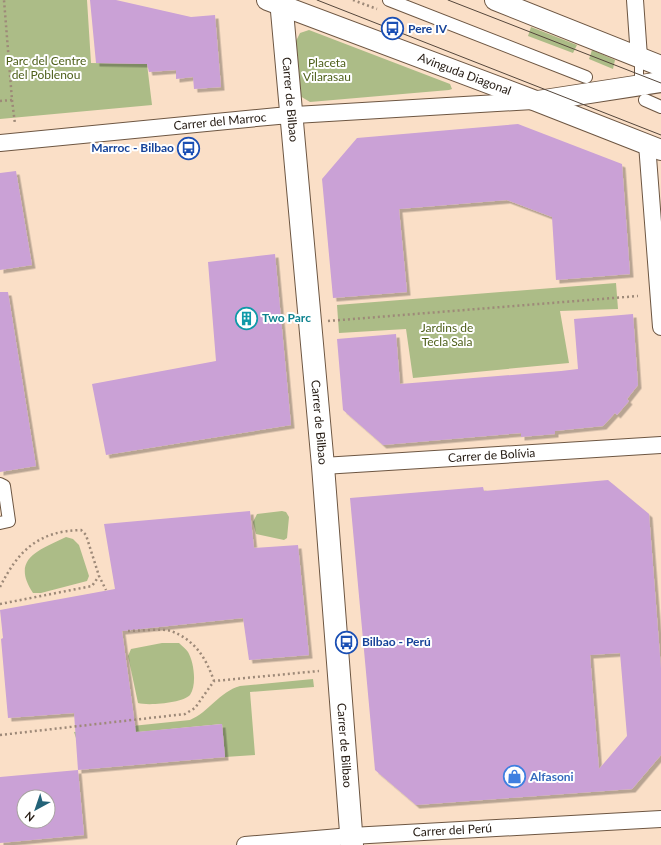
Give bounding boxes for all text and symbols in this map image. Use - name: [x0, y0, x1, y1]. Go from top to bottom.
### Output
- bus stop icon: Pere IV: [379, 16, 405, 42]
- place label: Pere IV: [408, 21, 448, 36]
- street label: Avinguda Diagonal: [416, 49, 513, 98]
- park label: Parc del Centre del Poblenou: [6, 53, 86, 82]
- park label: Placeta Vilarasau: [303, 55, 351, 84]
- street label: Carrer de Bilbao: [279, 57, 302, 143]
- street label: Carrer del Marroc: [173, 109, 267, 133]
- bus stop icon: Marroc - Bilbao: [176, 135, 202, 161]
- place label: Marroc - Bilbao: [91, 140, 174, 155]
- building icon: Two Parc: [234, 305, 260, 331]
- place label: Two Parc: [262, 310, 311, 325]
- park label: Jardins de Tecla Sala: [421, 320, 473, 349]
- street label: Carrer de Bilbao: [308, 379, 331, 465]
- street label: Carrer de Bolívia: [448, 445, 536, 465]
- bus stop icon: Bilbao - Perú: [333, 629, 359, 655]
- place label: Bilbao - Perú: [362, 634, 431, 649]
- street label: Carrer de Bilbao: [334, 702, 356, 788]
- shop icon: Alfasoni: [501, 764, 527, 790]
- place label: Alfasoni: [529, 769, 574, 784]
- north arrow: [16, 789, 56, 829]
- text: N: [22, 809, 37, 825]
- street label: Carrer del Perú: [412, 820, 492, 840]

